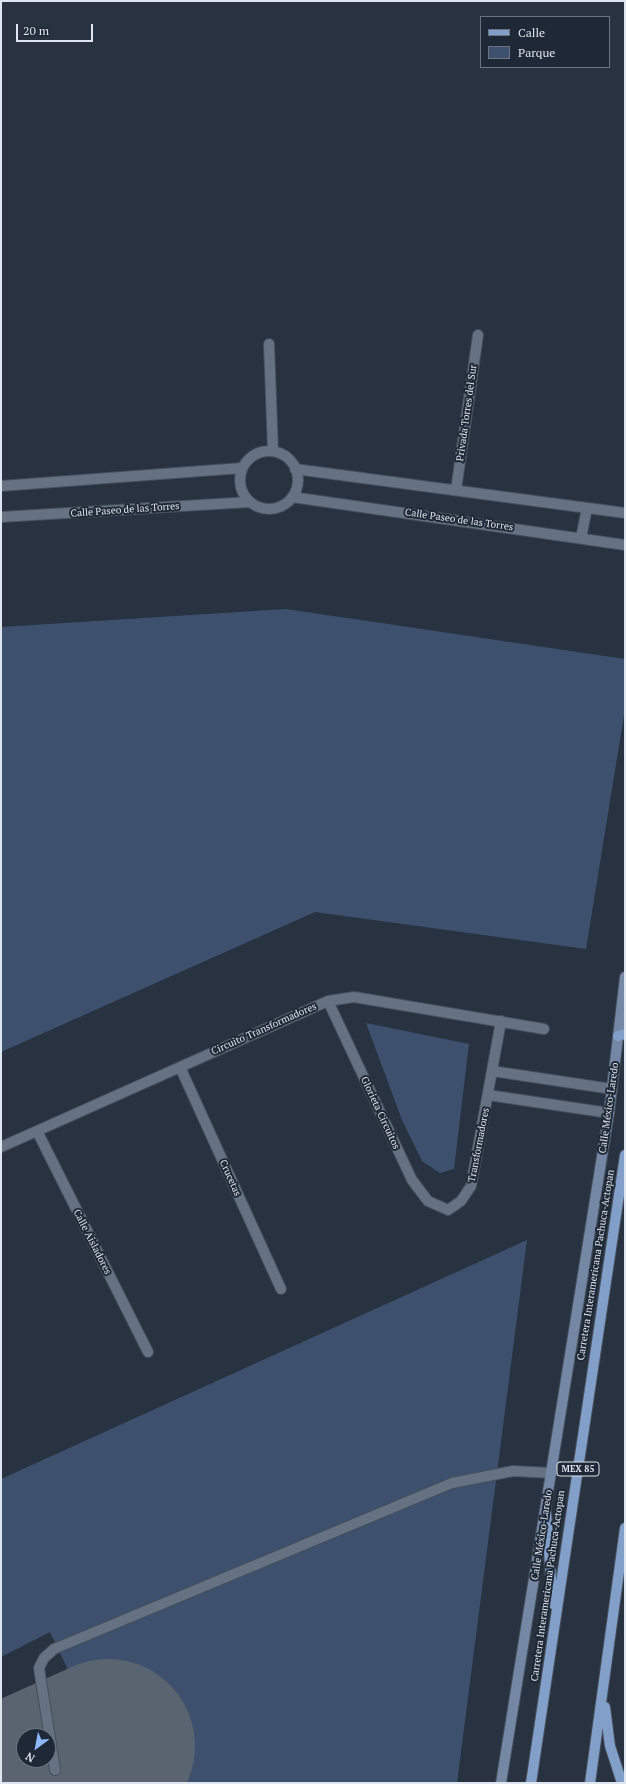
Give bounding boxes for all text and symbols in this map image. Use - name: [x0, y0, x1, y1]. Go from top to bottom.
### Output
- scale bar: [18, 16, 95, 42]
- legend: [480, 16, 610, 68]
- text: 20 m: [23, 23, 49, 38]
- text: Calle: [518, 25, 545, 40]
- text: Parque: [518, 45, 555, 60]
- street label: Privada Torres del Sur: [454, 364, 480, 462]
- street label: Calle Paseo de las Torres: [70, 500, 180, 520]
- street label: Calle Paseo de las Torres: [404, 506, 514, 534]
- street label: Circuito Transformadores: [209, 1000, 319, 1058]
- street label: Calle México-Laredo: [597, 1062, 621, 1154]
- street label: Glorieta Circuitos: [358, 1075, 402, 1151]
- street label: Transformadores: [466, 1107, 492, 1183]
- street label: Crucetas: [217, 1158, 243, 1198]
- street label: Carretera Interamericana Pachuca-Actopan: [575, 1169, 617, 1361]
- street label: Calle Aisladores: [70, 1207, 114, 1277]
- road number: MEX 85: [557, 1462, 599, 1476]
- street label: Calle México-Laredo: [529, 1489, 555, 1581]
- street label: Carretera Interamericana Pachuca-Actopan: [529, 1490, 567, 1682]
- north arrow: [16, 1728, 56, 1768]
- text: N: [23, 1749, 37, 1765]

